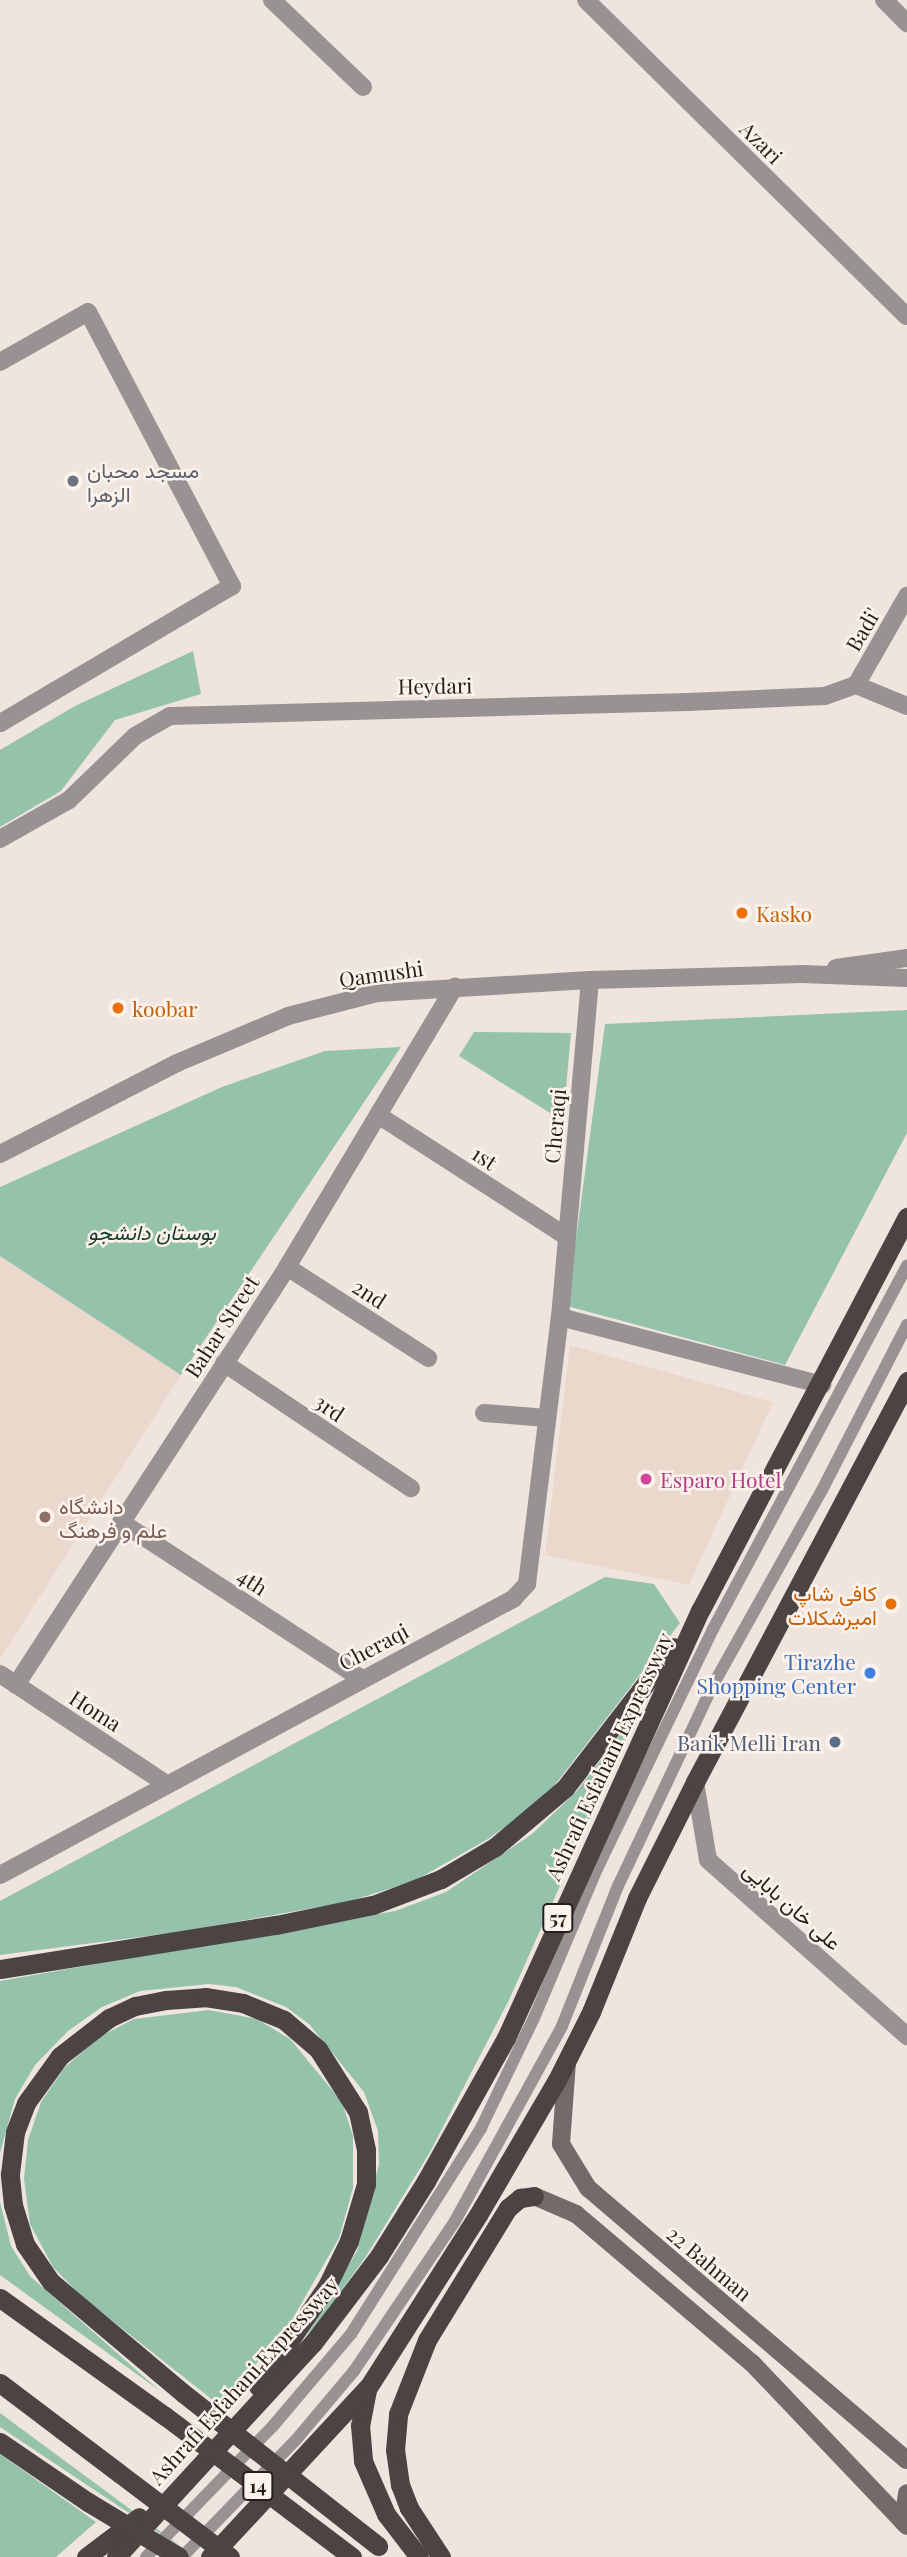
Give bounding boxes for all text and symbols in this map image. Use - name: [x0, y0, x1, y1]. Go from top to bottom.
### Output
- street label: Azari: [736, 116, 788, 168]
- place label: مسجد محبان الزهرا: [87, 456, 199, 506]
- marker: مسجد محبان الزهرا: [65, 473, 81, 489]
- street label: Badi': [840, 603, 884, 655]
- street label: Heydari: [398, 672, 472, 698]
- place label: Kasko: [756, 900, 812, 926]
- marker: Kasko: [734, 905, 750, 921]
- street label: Qamushi: [337, 955, 425, 991]
- place label: koobar: [132, 995, 198, 1021]
- marker: koobar: [110, 1000, 126, 1016]
- street label: Cheraqi: [538, 1087, 570, 1165]
- street label: 1st: [468, 1140, 502, 1174]
- park label: بوستان دانشجو: [88, 1218, 216, 1244]
- street label: Bahar Street: [178, 1270, 264, 1382]
- street label: 2nd: [349, 1273, 391, 1313]
- street label: 3rd: [310, 1388, 350, 1426]
- place label: Esparo Hotel: [660, 1466, 782, 1492]
- marker: Esparo Hotel: [638, 1471, 654, 1487]
- place label: دانشگاه علم و فرهنگ: [59, 1492, 167, 1542]
- marker: دانشگاه علم و فرهنگ: [37, 1509, 53, 1525]
- street label: 4th: [233, 1562, 273, 1600]
- place label: کافی شاپ امیرشکلات: [788, 1579, 877, 1629]
- marker: کافی شاپ امیرشکلات: [883, 1596, 899, 1612]
- street label: Cheraqi: [334, 1617, 412, 1675]
- street label: Ashrafi Esfahani Expressway: [539, 1628, 677, 1884]
- place label: Tirazhe Shopping Center: [697, 1648, 856, 1698]
- marker: Tirazhe Shopping Center: [862, 1665, 878, 1681]
- street label: Homa: [66, 1684, 126, 1736]
- place label: Bank Melli Iran: [677, 1729, 821, 1755]
- marker: Bank Melli Iran: [827, 1734, 843, 1750]
- street label: علی خان بابایی: [739, 1856, 847, 1954]
- road number: 57: [542, 1902, 574, 1934]
- street label: 22 Bahman: [662, 2220, 758, 2306]
- street label: Ashrafi Esfahani Expressway: [143, 2271, 343, 2489]
- road number: 14: [242, 2470, 274, 2502]

